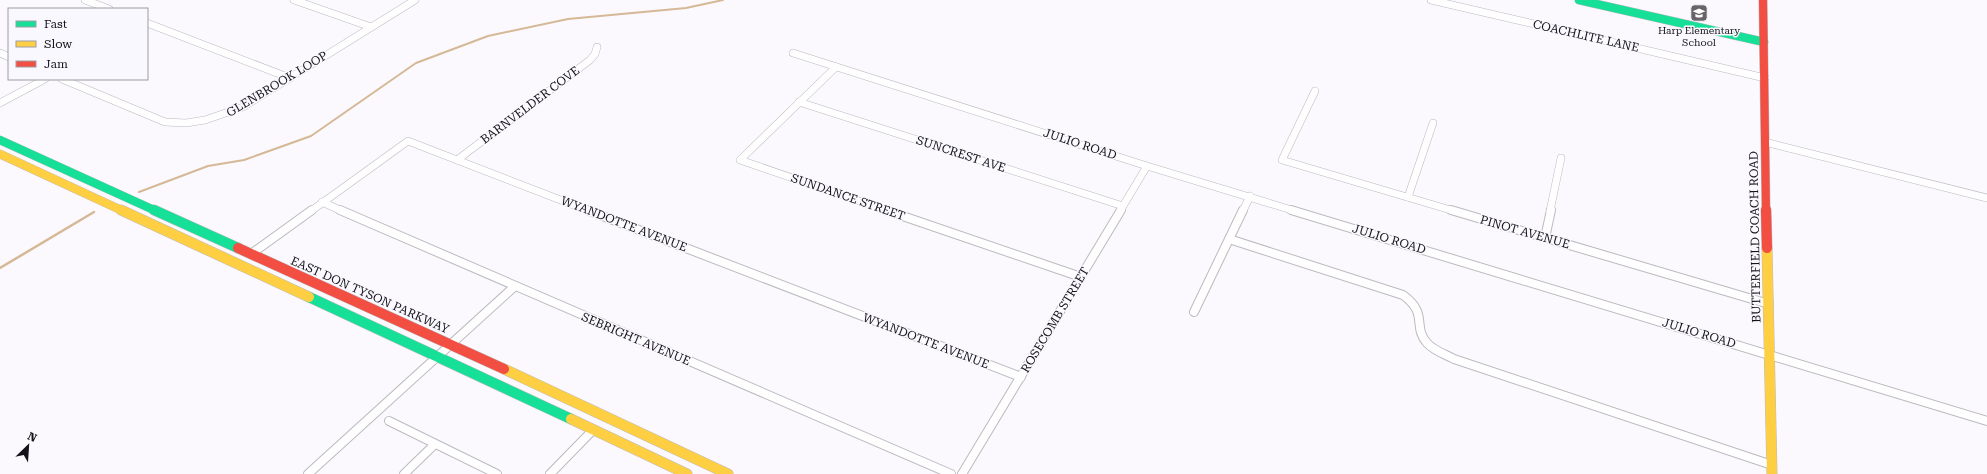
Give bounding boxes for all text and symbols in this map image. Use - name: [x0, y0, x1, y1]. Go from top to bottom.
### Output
- school or university icon: Harp Elementary School: [1689, 3, 1709, 23]
- legend: [8, 8, 148, 80]
- text: Fast: [44, 17, 68, 31]
- street label: COACHLITE LANE: [1532, 17, 1640, 55]
- place label: Harp Elementary School: [1658, 25, 1740, 48]
- text: Slow: [44, 37, 72, 51]
- street label: GLENBROOK LOOP: [224, 48, 330, 120]
- text: Jam: [44, 57, 68, 71]
- street label: BARNVELDER COVE: [478, 63, 582, 147]
- street label: JULIO ROAD: [1042, 126, 1118, 162]
- street label: SUNCREST AVE: [914, 133, 1008, 175]
- street label: BUTTERFIELD COACH ROAD: [1747, 151, 1763, 323]
- street label: SUNDANCE STREET: [789, 171, 907, 223]
- street label: WYANDOTTE AVENUE: [559, 193, 689, 255]
- street label: PINOT AVENUE: [1478, 212, 1572, 252]
- street label: JULIO ROAD: [1351, 221, 1427, 257]
- street label: EAST DON TYSON PARKWAY: [289, 254, 452, 337]
- street label: ROSECOMB STREET: [1018, 265, 1092, 375]
- street label: SEBRIGHT AVENUE: [579, 310, 693, 368]
- street label: WYANDOTTE AVENUE: [861, 310, 991, 372]
- street label: JULIO ROAD: [1661, 315, 1737, 351]
- north arrow: [8, 426, 48, 466]
- text: N: [25, 430, 39, 445]

